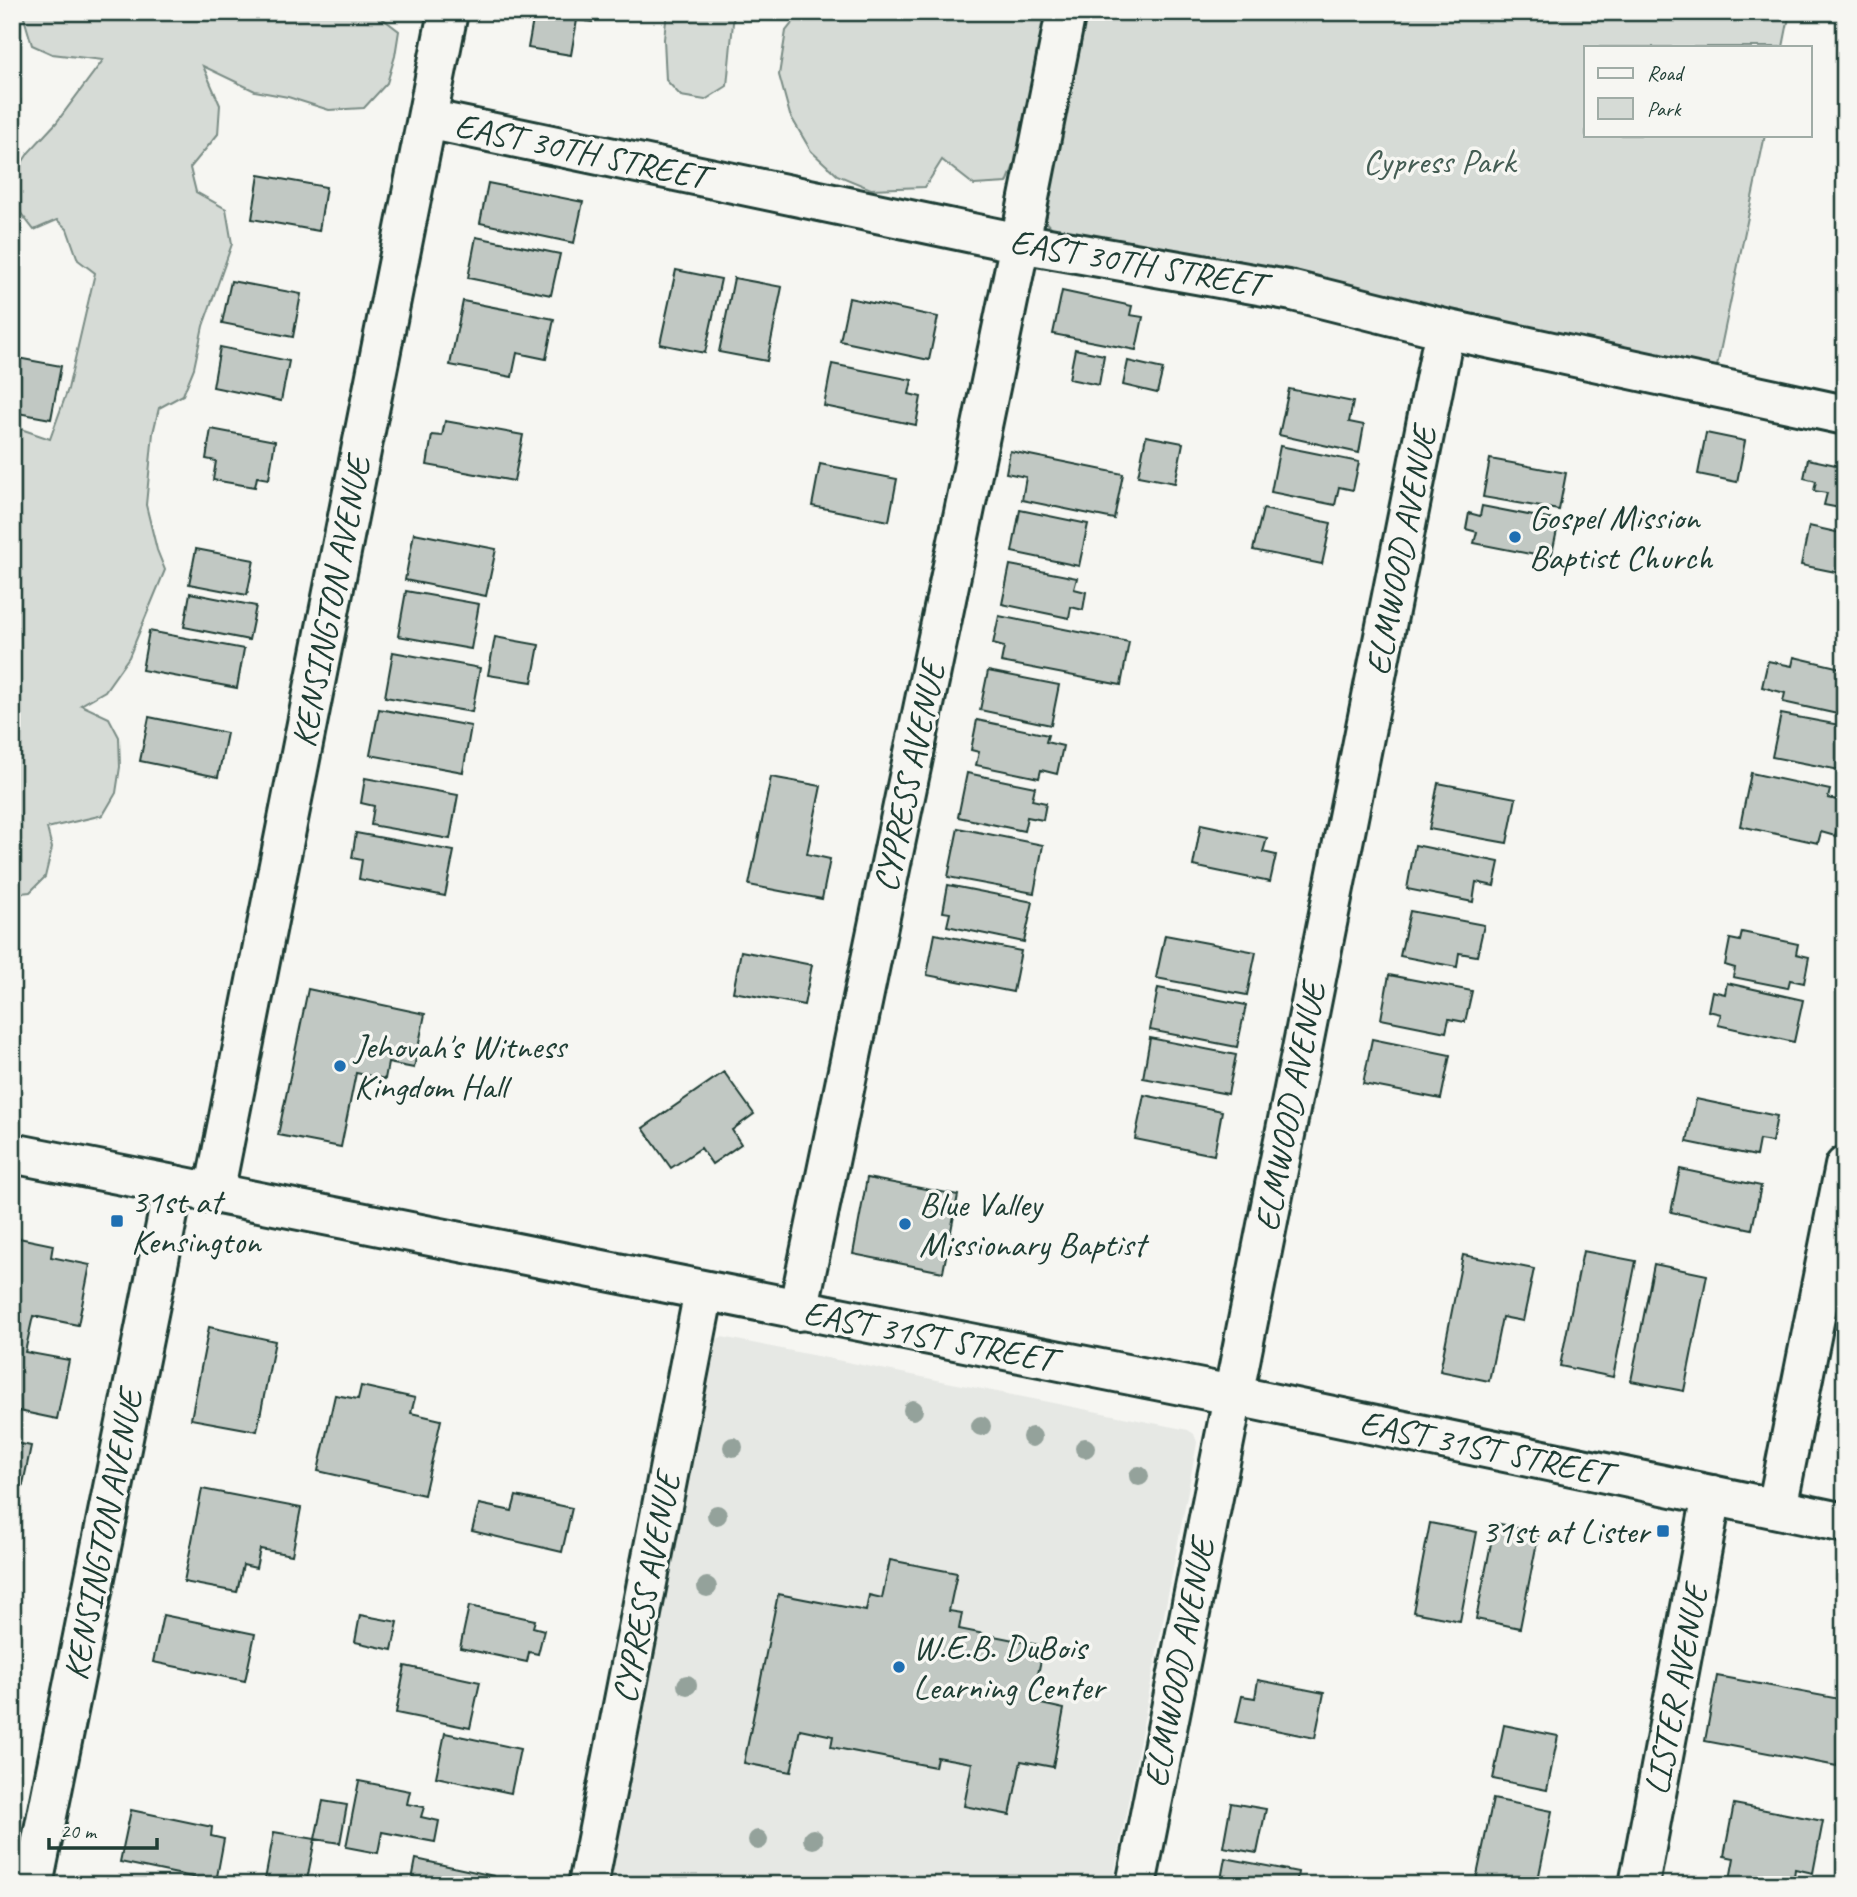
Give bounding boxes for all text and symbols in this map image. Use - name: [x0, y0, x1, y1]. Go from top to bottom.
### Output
- legend: [1584, 46, 1812, 136]
- text: Road: [1647, 60, 1686, 86]
- text: Park: [1647, 96, 1682, 122]
- street label: EAST 30TH STREET: [451, 102, 720, 202]
- park label: Cypress Park: [1363, 139, 1518, 184]
- street label: EAST 30TH STREET: [1007, 219, 1276, 309]
- street label: ELMWOOD AVENUE: [1355, 419, 1448, 679]
- street label: KENSINGTON AVENUE: [281, 449, 382, 751]
- place label: Gospel Mission Baptist Church: [1529, 495, 1714, 580]
- marker: Gospel Mission Baptist Church: [1507, 529, 1523, 545]
- street label: CYPRESS AVENUE: [863, 654, 956, 896]
- street label: ELMWOOD AVENUE: [1244, 975, 1337, 1235]
- place label: Jehovah's Witness Kingdom Hall: [352, 1024, 569, 1109]
- marker: Jehovah's Witness Kingdom Hall: [332, 1058, 348, 1074]
- place label: 31st at Kensington: [131, 1179, 263, 1264]
- place label: Blue Valley Missionary Baptist: [919, 1182, 1149, 1267]
- marker: 31st at Kensington: [109, 1213, 125, 1229]
- marker: Blue Valley Missionary Baptist: [897, 1216, 913, 1232]
- street label: EAST 31ST STREET: [800, 1290, 1067, 1384]
- street label: KENSINGTON AVENUE: [53, 1382, 154, 1684]
- street label: EAST 31ST STREET: [1356, 1400, 1623, 1498]
- street label: CYPRESS AVENUE: [602, 1465, 691, 1707]
- place label: 31st at Lister: [1481, 1509, 1651, 1554]
- marker: 31st at Lister: [1655, 1523, 1671, 1539]
- street label: ELMWOOD AVENUE: [1133, 1531, 1226, 1791]
- street label: LISTER AVENUE: [1634, 1577, 1719, 1798]
- place label: W.E.B. DuBois Learning Center: [913, 1625, 1107, 1710]
- marker: W.E.B. DuBois Learning Center: [891, 1659, 907, 1675]
- scale bar: [49, 1806, 158, 1850]
- text: 20 m: [60, 1818, 98, 1844]

